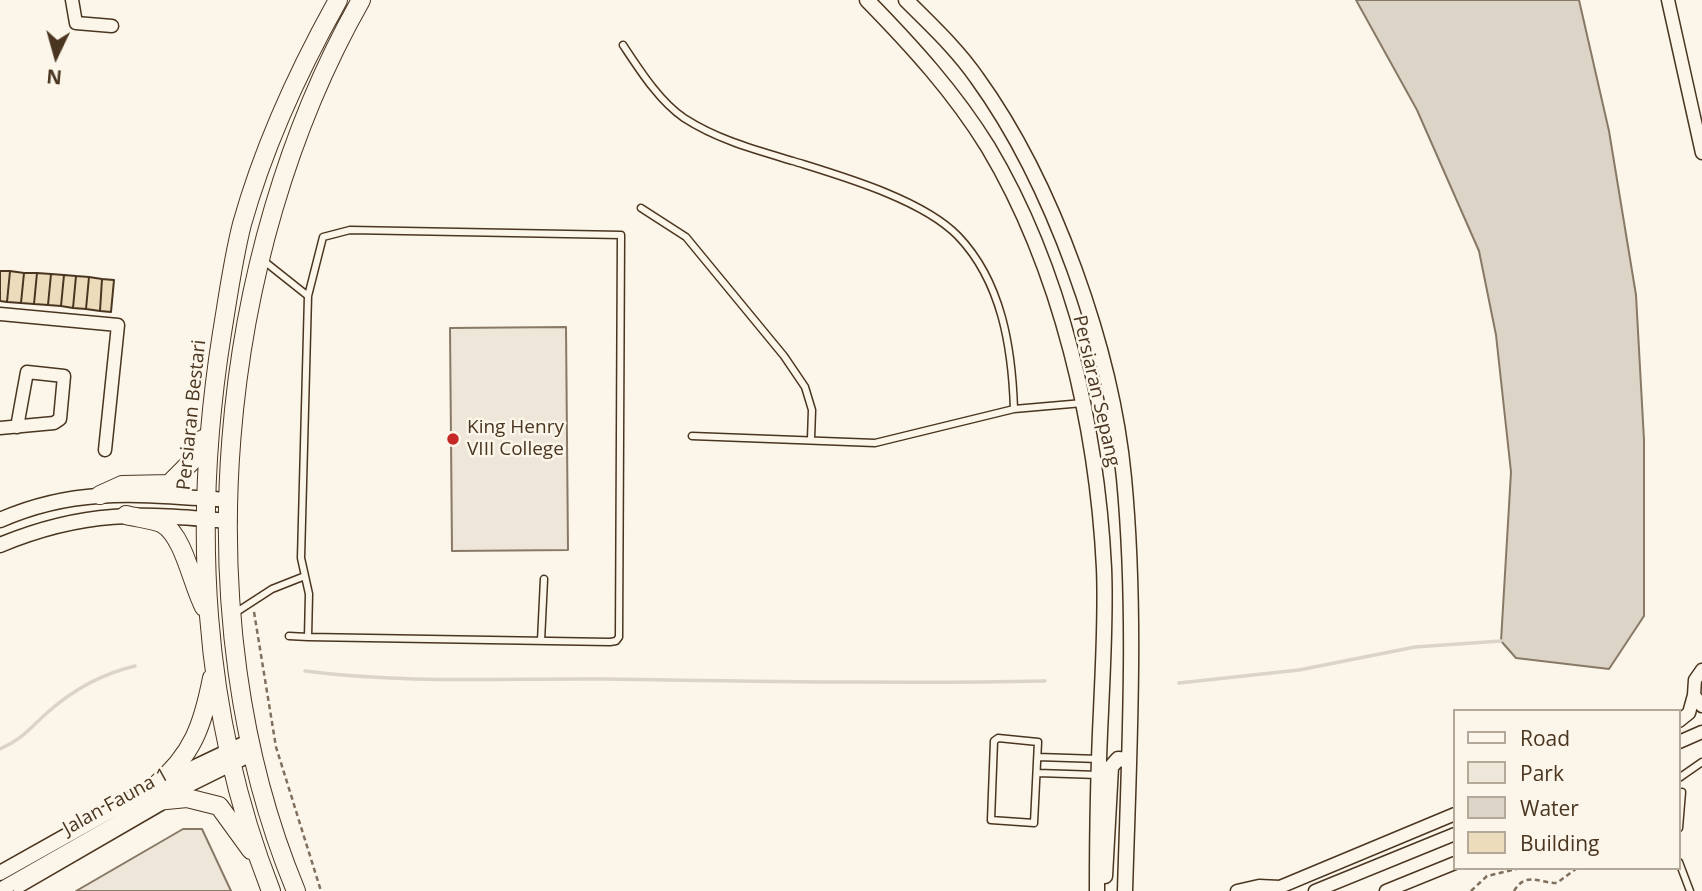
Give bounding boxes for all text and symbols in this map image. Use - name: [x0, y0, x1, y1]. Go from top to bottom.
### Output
- north arrow: [21, 21, 91, 91]
- text: N: [45, 63, 63, 91]
- street label: Persiaran Sepang: [1068, 313, 1124, 469]
- street label: Persiaran Bestari: [173, 339, 211, 491]
- place label: King Henry VIII College: [467, 417, 564, 461]
- marker: King Henry VIII College: [445, 431, 461, 447]
- legend: [1454, 709, 1681, 870]
- text: Road: [1520, 724, 1570, 752]
- text: Park: [1520, 759, 1564, 787]
- street label: Jalan Fauna 1: [59, 764, 173, 840]
- text: Water: [1520, 794, 1579, 822]
- text: Building: [1520, 829, 1599, 857]

